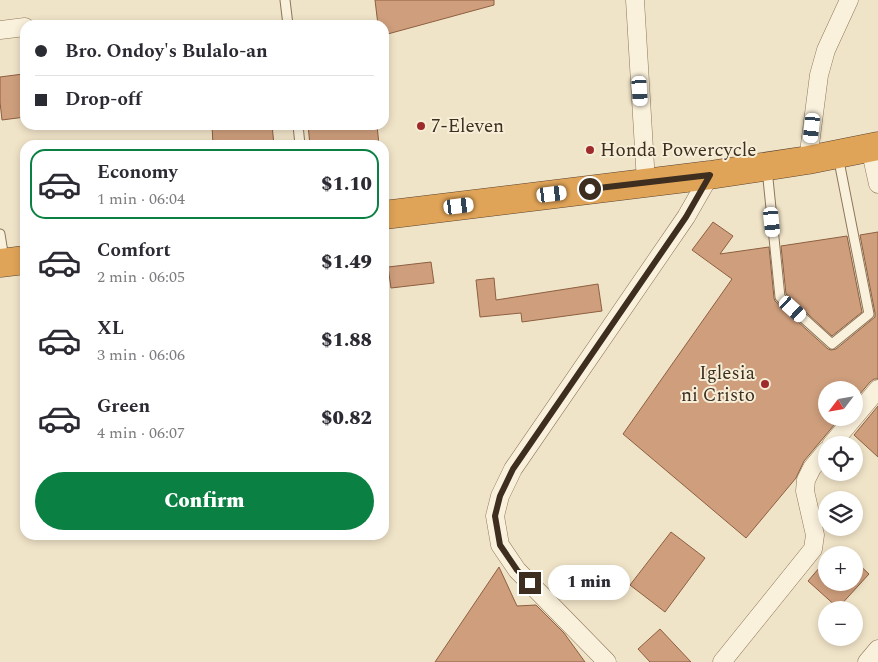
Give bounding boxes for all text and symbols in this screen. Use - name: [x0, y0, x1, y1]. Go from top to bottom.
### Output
- text: Bro. Ondoy's Bulalo-an: [65, 37, 268, 66]
- car: [631, 76, 648, 106]
- text: Drop-off: [65, 85, 142, 114]
- place label: 7-Eleven: [431, 112, 504, 141]
- car: [802, 112, 821, 144]
- marker: 7-Eleven: [415, 120, 427, 132]
- place label: Honda Powercycle: [600, 136, 757, 165]
- marker: Honda Powercycle: [584, 144, 596, 156]
- text: Economy: [97, 158, 178, 187]
- icon: car: [37, 162, 82, 207]
- text: $1.10: [321, 170, 372, 199]
- route start: [579, 178, 601, 200]
- car: [536, 185, 567, 203]
- text: 1 min · 06:04: [97, 187, 185, 211]
- car: [443, 197, 474, 215]
- car: [762, 206, 781, 238]
- text: Comfort: [97, 236, 171, 265]
- icon: car: [37, 240, 82, 285]
- text: $1.49: [321, 248, 372, 277]
- text: 2 min · 06:05: [97, 265, 185, 289]
- car: [776, 293, 809, 325]
- text: XL: [97, 314, 124, 343]
- icon: car: [37, 318, 82, 363]
- text: $1.88: [321, 326, 372, 355]
- text: 3 min · 06:06: [97, 343, 185, 367]
- place label: Iglesia ni Cristo: [681, 359, 756, 410]
- marker: Iglesia ni Cristo: [759, 378, 771, 390]
- north arrow: [818, 381, 862, 426]
- map controls: [818, 381, 863, 646]
- text: Green: [97, 392, 150, 421]
- icon: car: [37, 396, 82, 441]
- text: $0.82: [321, 404, 372, 433]
- text: 4 min · 06:07: [97, 421, 185, 445]
- button: locate: [818, 436, 863, 481]
- button: Confirm: [35, 472, 374, 530]
- button: layers: [818, 491, 863, 536]
- button: +: [818, 546, 863, 591]
- callout: 1 min: [548, 566, 630, 600]
- text: 1 min: [567, 570, 611, 594]
- route end: [519, 572, 541, 594]
- button: −: [818, 601, 863, 646]

